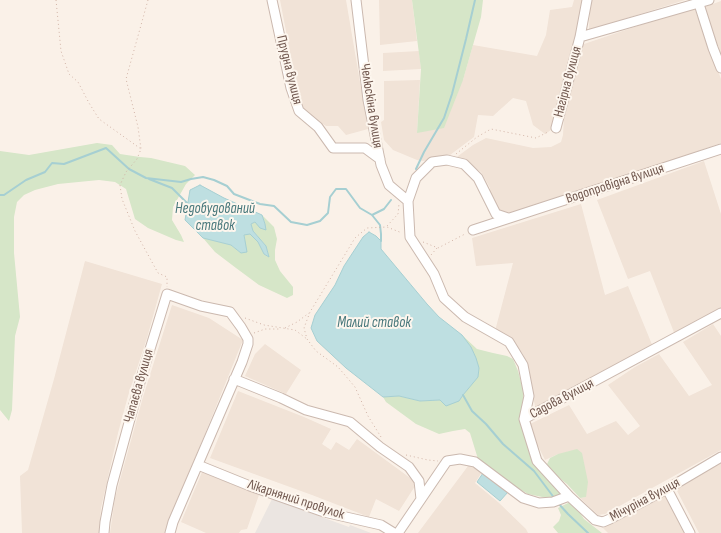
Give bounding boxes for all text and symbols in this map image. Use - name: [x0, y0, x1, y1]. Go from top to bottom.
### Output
- street label: Прудна вулиця: [272, 34, 306, 106]
- street label: Нагірна вулиця: [550, 45, 586, 119]
- street label: Челюскіна вулиця: [356, 62, 386, 150]
- street label: Водопровідна вулиця: [564, 160, 666, 208]
- water label: Недобудований ставок: [175, 200, 255, 235]
- water label: Малий ставок: [337, 314, 411, 332]
- street label: Чапаєва вулиця: [120, 347, 158, 425]
- street label: Садова вулиця: [527, 375, 597, 423]
- street label: Мічуріна вулиця: [607, 474, 683, 526]
- street label: Лікарняний провулок: [245, 476, 347, 524]

